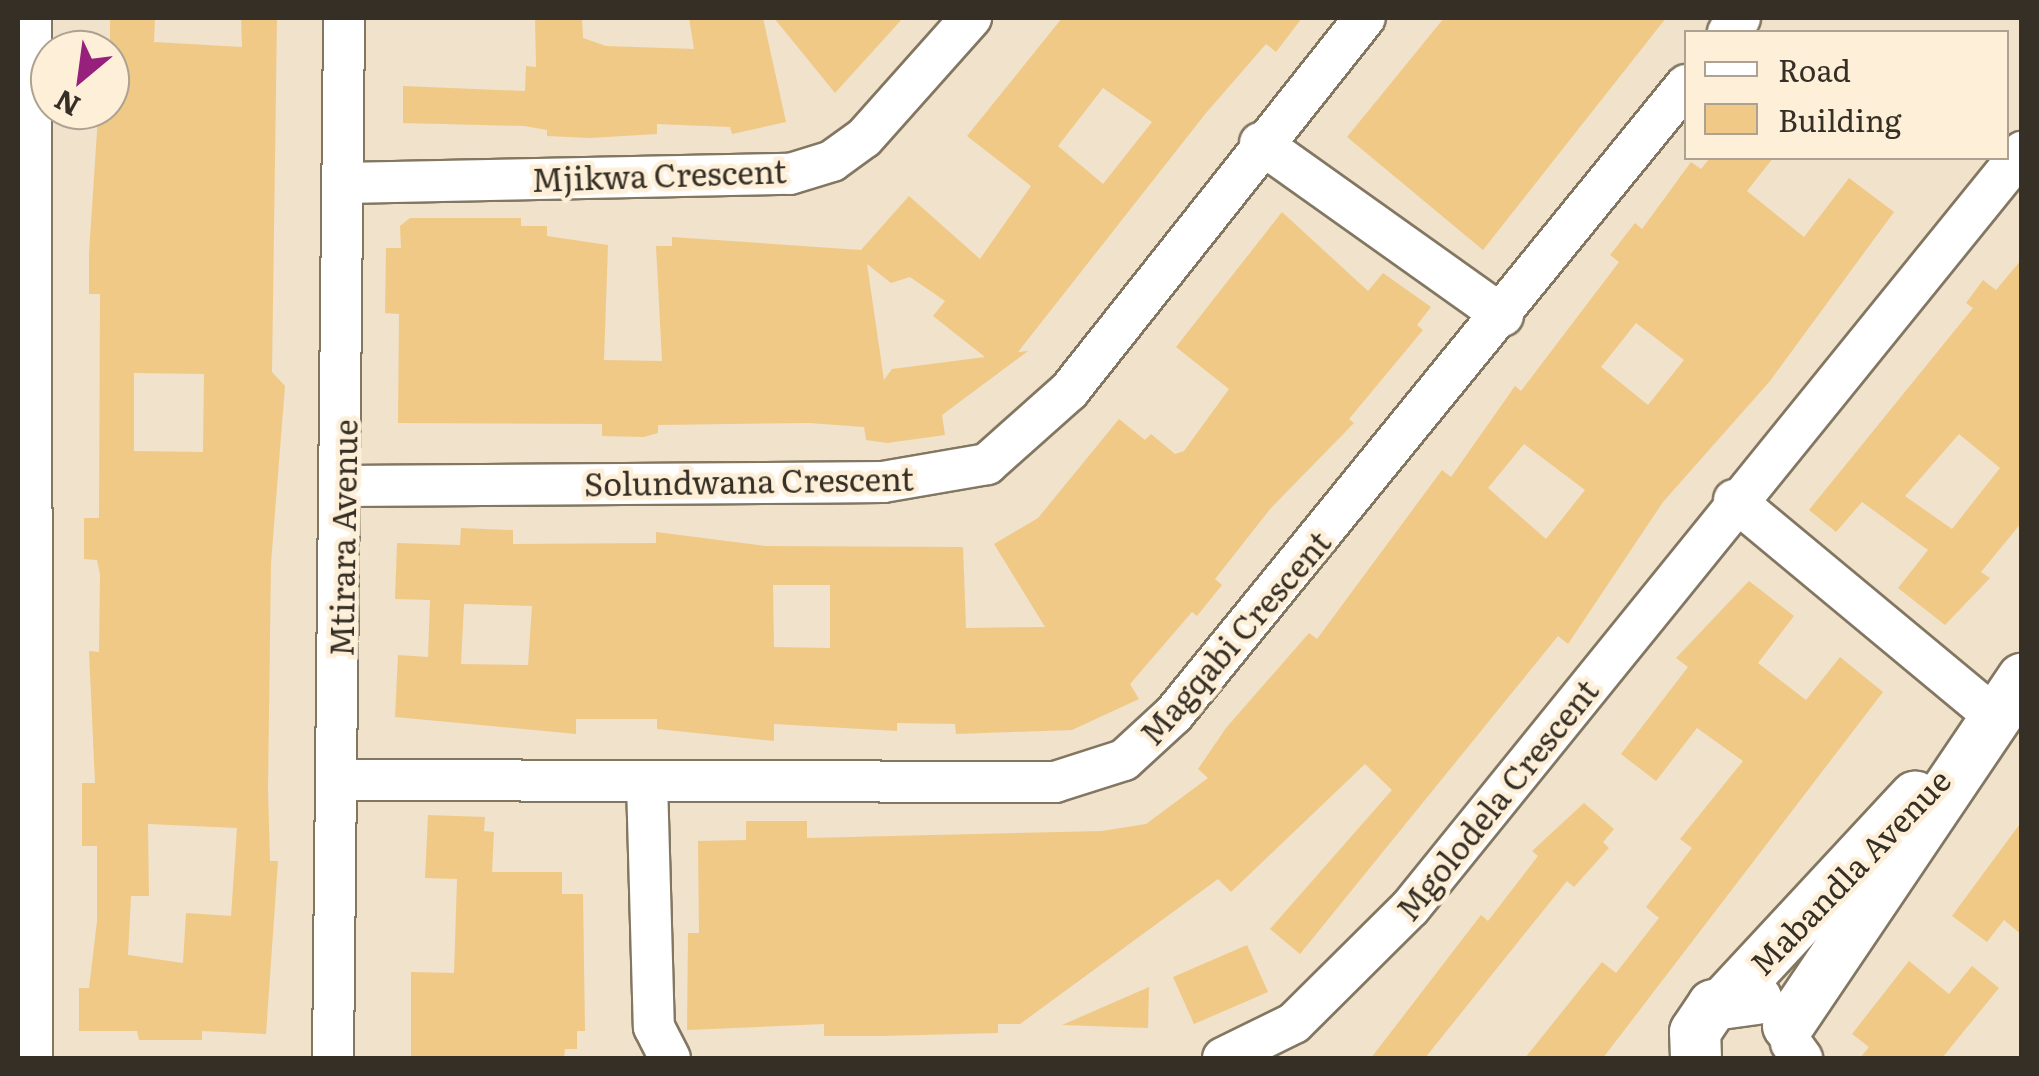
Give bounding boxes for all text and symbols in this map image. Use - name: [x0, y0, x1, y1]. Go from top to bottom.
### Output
- north arrow: [30, 30, 130, 130]
- legend: [1684, 30, 2009, 160]
- text: Road: [1778, 47, 1851, 91]
- text: N: [46, 80, 87, 129]
- text: Building: [1778, 97, 1902, 141]
- street label: Mjikwa Crescent: [531, 150, 787, 198]
- street label: Mtirara Avenue: [321, 419, 363, 657]
- street label: Solundwana Crescent: [584, 458, 914, 502]
- street label: Magqabi Crescent: [1131, 522, 1337, 752]
- street label: Mgolodela Crescent: [1387, 671, 1605, 927]
- street label: Mabandla Avenue: [1741, 760, 1957, 982]

